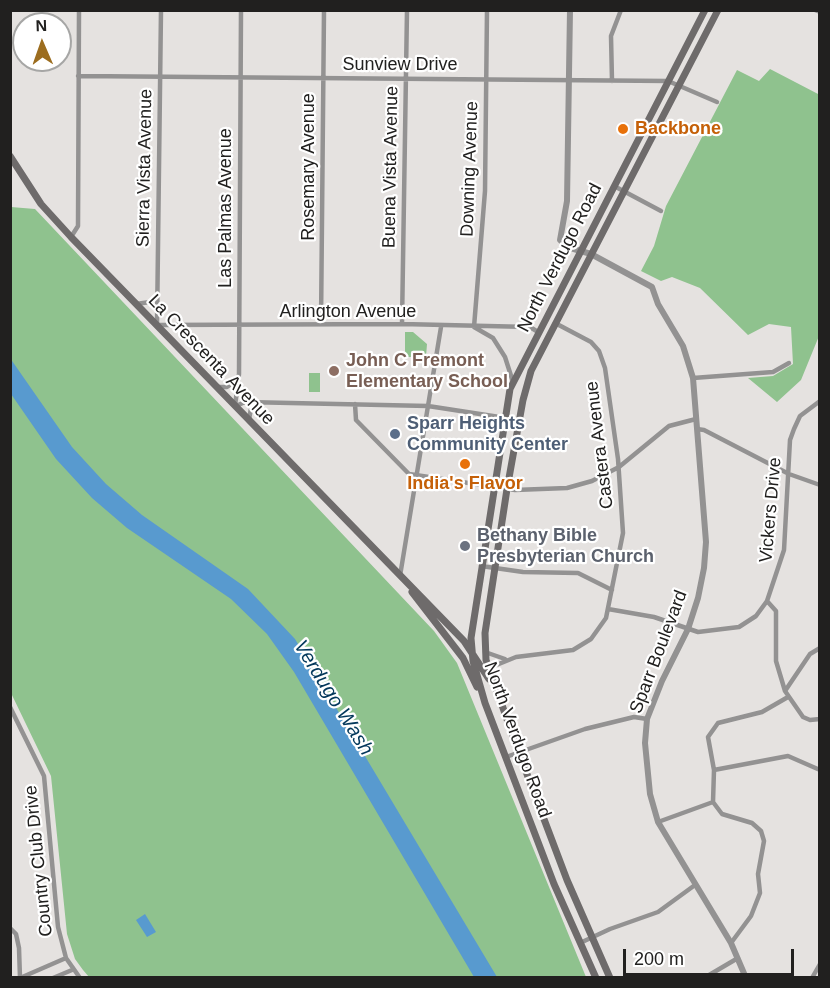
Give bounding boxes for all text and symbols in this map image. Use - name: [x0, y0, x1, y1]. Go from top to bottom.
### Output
- north arrow: [12, 12, 72, 72]
- text: N: [35, 17, 47, 34]
- street label: Sunview Drive: [342, 54, 458, 76]
- street label: Buena Vista Avenue: [379, 86, 403, 248]
- street label: Sierra Vista Avenue: [133, 89, 157, 247]
- street label: Rosemary Avenue: [298, 93, 320, 241]
- street label: Downing Avenue: [457, 101, 483, 237]
- place label: Backbone: [635, 118, 721, 140]
- marker: Backbone: [616, 122, 630, 136]
- street label: Las Palmas Avenue: [215, 128, 237, 288]
- street label: North Verdugo Road: [513, 180, 607, 336]
- street label: La Crescenta Avenue: [143, 290, 279, 430]
- street label: Arlington Avenue: [280, 301, 416, 323]
- place label: John C Fremont Elementary School: [346, 350, 508, 392]
- marker: John C Fremont Elementary School: [327, 364, 341, 378]
- street label: Castera Avenue: [581, 380, 619, 510]
- place label: Sparr Heights Community Center: [407, 413, 568, 456]
- marker: Sparr Heights Community Center: [388, 427, 402, 441]
- street label: Vickers Drive: [756, 456, 786, 564]
- marker: India's Flavor: [458, 457, 472, 471]
- place label: India's Flavor: [407, 473, 523, 495]
- place label: Bethany Bible Presbyterian Church: [477, 525, 654, 568]
- marker: Bethany Bible Presbyterian Church: [458, 539, 472, 553]
- street label: Sparr Boulevard: [626, 587, 692, 717]
- water label: Verdugo Wash: [288, 636, 378, 760]
- street label: North Verdugo Road: [479, 659, 555, 821]
- street label: Country Club Drive: [20, 784, 58, 938]
- scale bar: [626, 937, 797, 975]
- text: 200 m: [634, 949, 684, 969]

